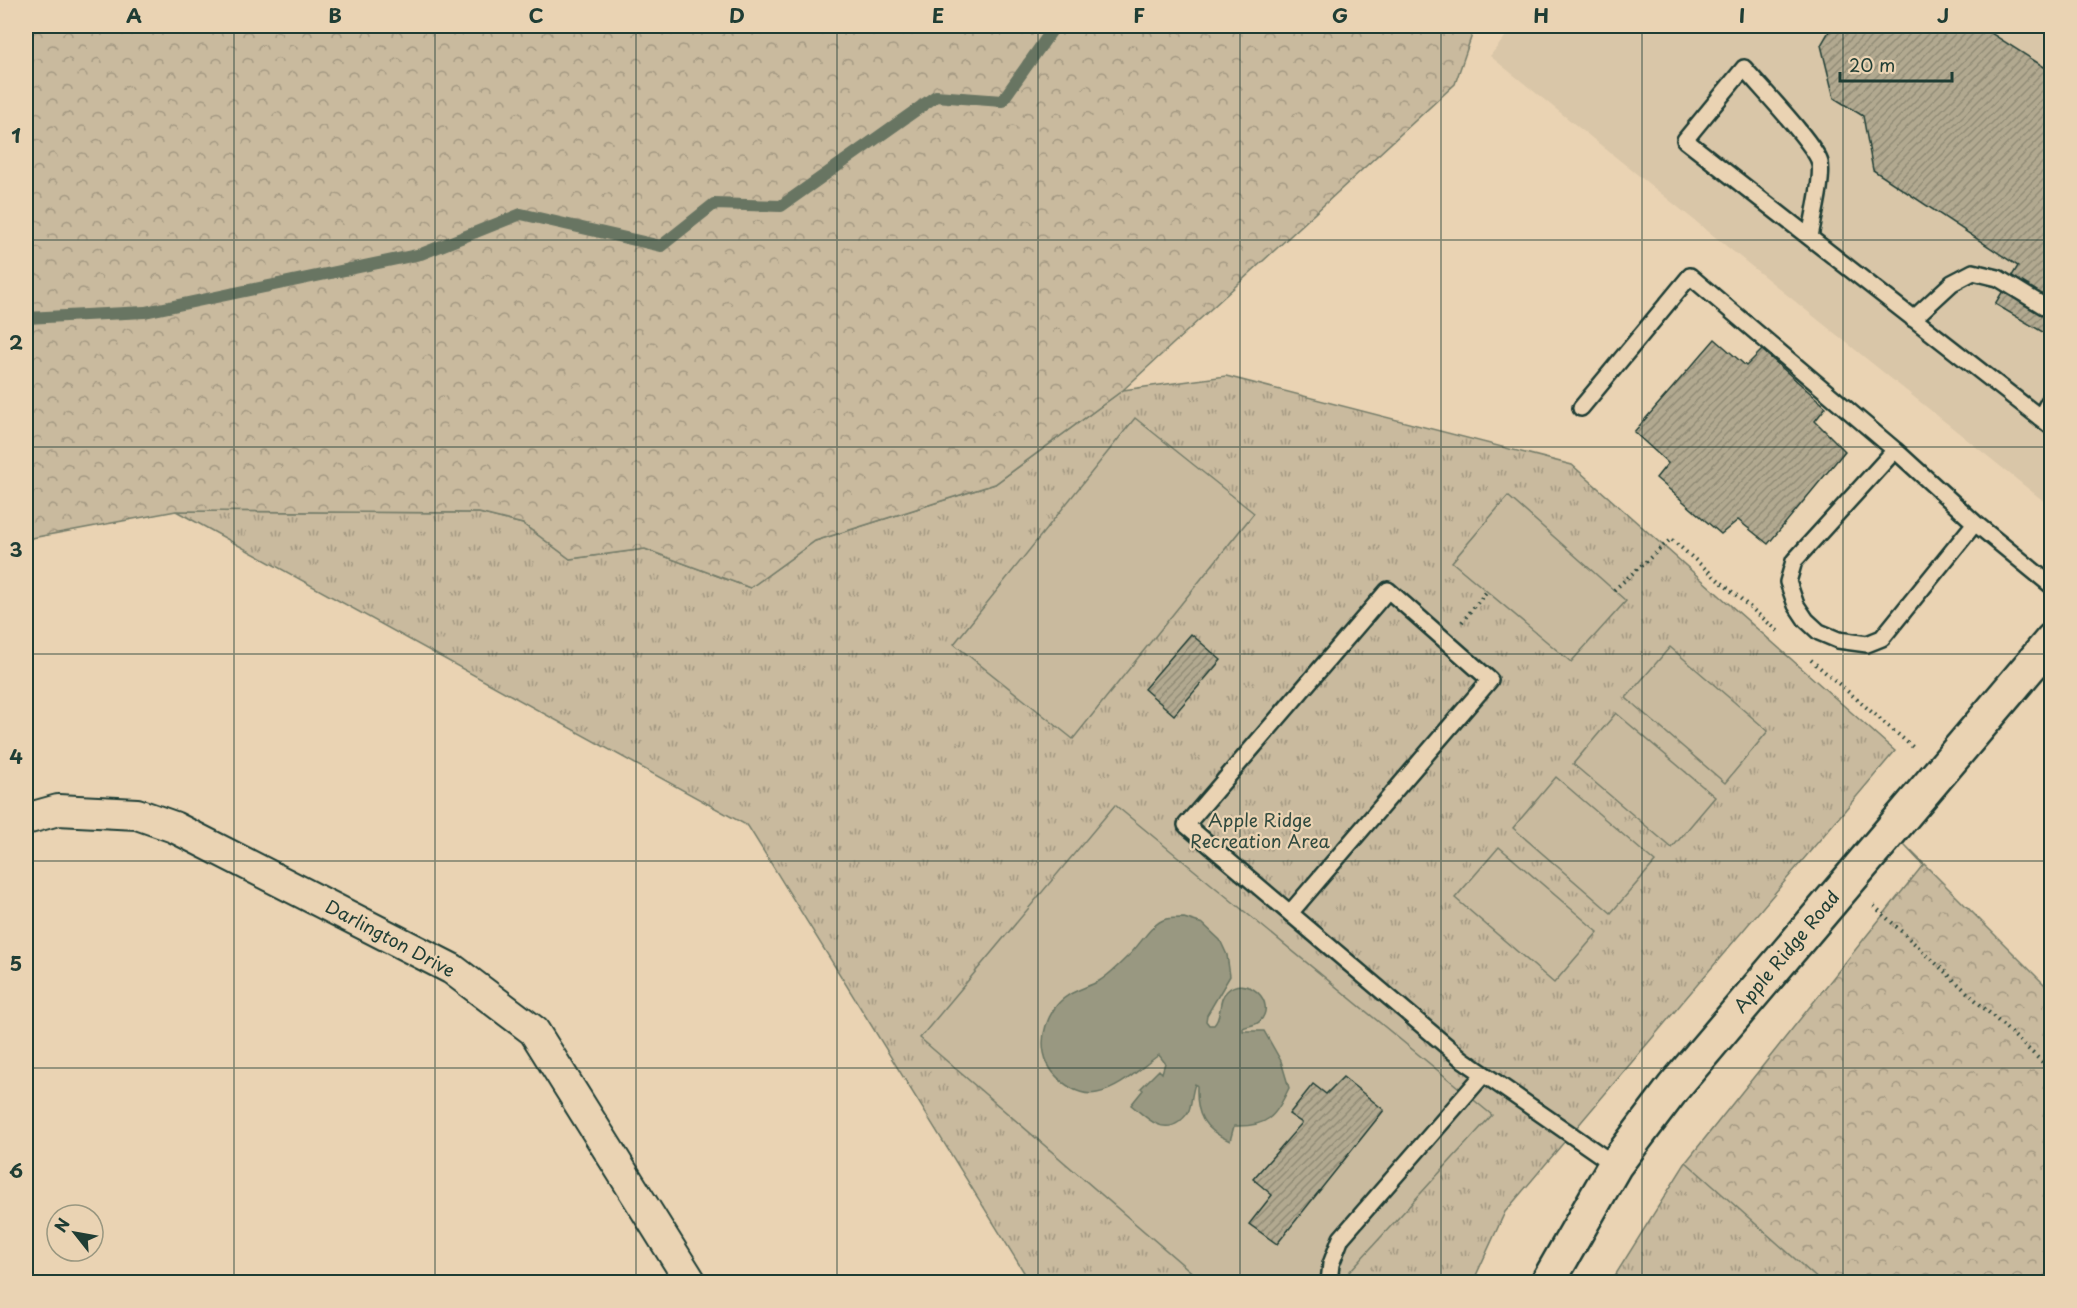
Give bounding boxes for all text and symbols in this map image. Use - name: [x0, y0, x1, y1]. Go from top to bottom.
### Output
- text: A: [126, 0, 142, 30]
- text: B: [328, 0, 342, 30]
- text: C: [528, 0, 544, 30]
- text: D: [729, 0, 745, 30]
- text: E: [932, 0, 944, 30]
- text: F: [1133, 0, 1145, 30]
- text: G: [1332, 0, 1348, 30]
- text: H: [1533, 0, 1549, 30]
- text: I: [1739, 0, 1745, 30]
- text: J: [1937, 0, 1949, 30]
- scale bar: [1840, 45, 1952, 83]
- text: 20 m: [1849, 51, 1895, 78]
- text: 1: [11, 120, 21, 150]
- text: 2: [9, 327, 23, 357]
- text: 3: [9, 534, 23, 564]
- text: 4: [9, 741, 23, 771]
- park label: Apple Ridge Recreation Area: [1190, 806, 1331, 854]
- street label: Apple Ridge Road: [1727, 884, 1845, 1018]
- street label: Darlington Drive: [321, 892, 460, 983]
- text: 5: [10, 948, 22, 978]
- text: 6: [9, 1155, 23, 1185]
- north arrow: [45, 1203, 105, 1263]
- text: N: [48, 1213, 75, 1236]

